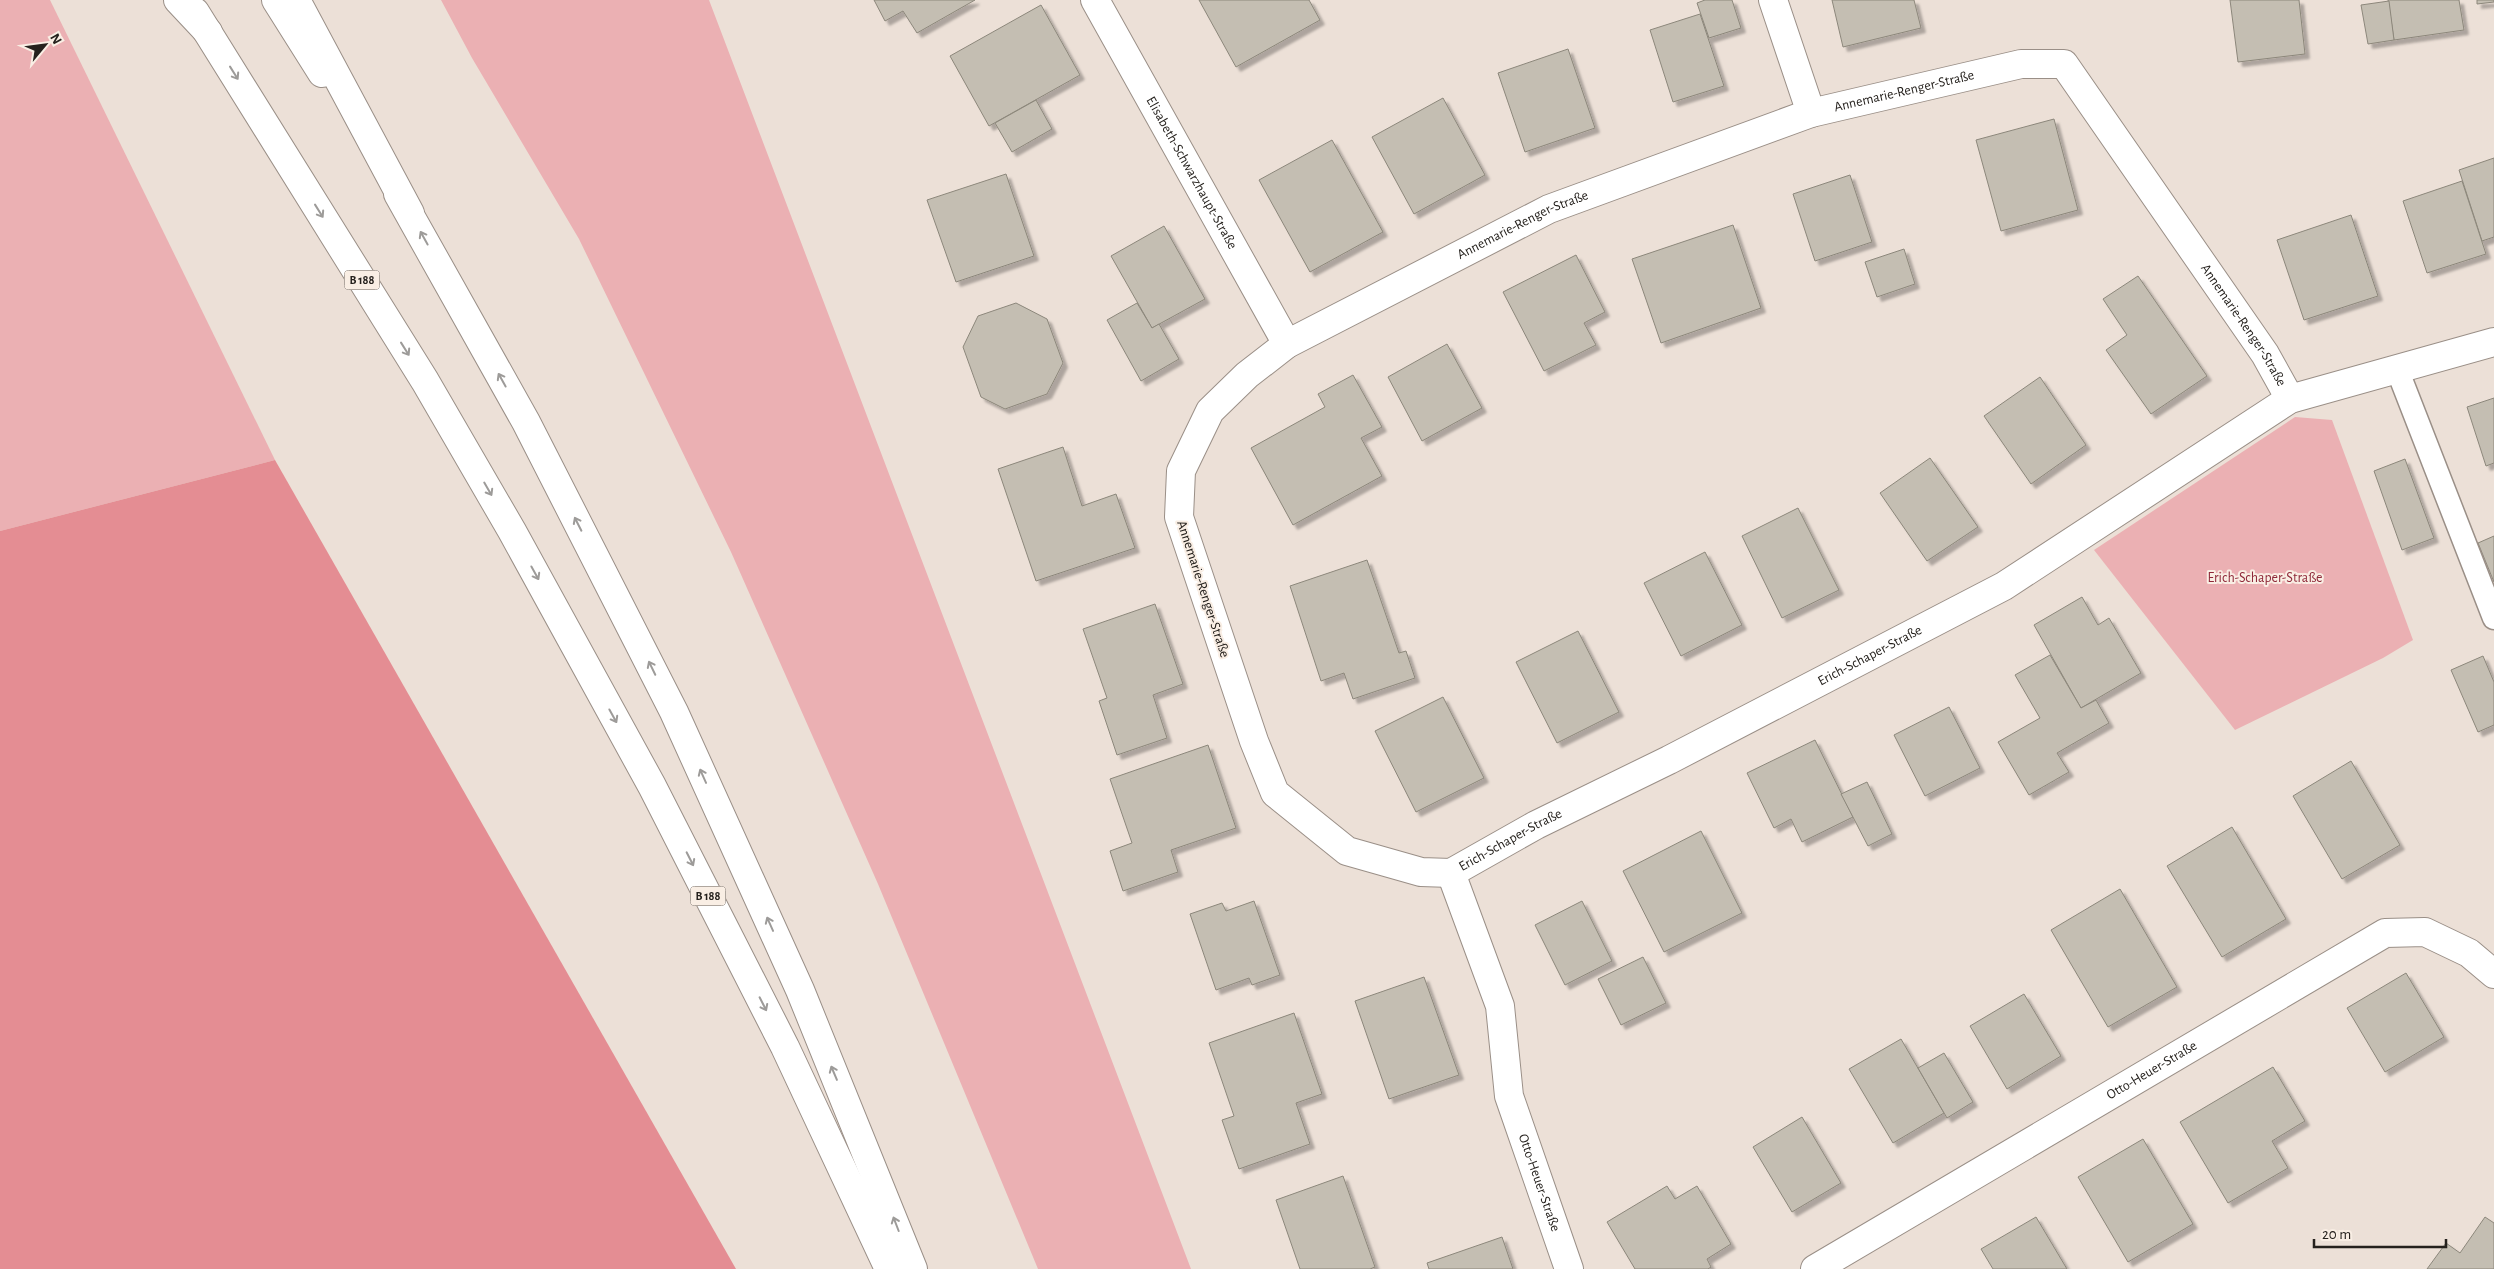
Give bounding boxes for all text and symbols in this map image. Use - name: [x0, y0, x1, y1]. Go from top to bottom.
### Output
- north arrow: [20, 20, 70, 70]
- text: N: [47, 32, 64, 47]
- one-way arrow: [229, 66, 239, 80]
- street label: Annemarie-Renger-Straße: [1833, 68, 1976, 114]
- street label: Elisabeth-Schwarzhaupt-Straße: [1143, 94, 1240, 252]
- street label: Annemarie-Renger-Straße: [1455, 188, 1590, 262]
- one-way arrow: [315, 204, 325, 218]
- one-way arrow: [418, 231, 428, 246]
- street label: Annemarie-Renger-Straße: [2198, 262, 2289, 389]
- road number: B 188: [344, 270, 380, 290]
- one-way arrow: [401, 342, 411, 356]
- one-way arrow: [497, 373, 507, 388]
- one-way arrow: [483, 482, 493, 496]
- one-way arrow: [573, 516, 583, 531]
- street label: Annemarie-Renger-Straße: [1174, 519, 1232, 659]
- one-way arrow: [530, 566, 540, 581]
- park label: Erich-Schaper-Straße: [2207, 571, 2323, 585]
- street label: Erich-Schaper-Straße: [1816, 623, 1924, 688]
- one-way arrow: [647, 661, 657, 676]
- one-way arrow: [609, 708, 619, 722]
- one-way arrow: [697, 769, 707, 784]
- street label: Erich-Schaper-Straße: [1457, 806, 1564, 874]
- one-way arrow: [685, 852, 695, 867]
- road number: B 188: [690, 886, 726, 906]
- one-way arrow: [764, 917, 774, 932]
- one-way arrow: [759, 996, 768, 1011]
- street label: Otto-Heuer-Straße: [2104, 1038, 2199, 1102]
- one-way arrow: [829, 1066, 839, 1081]
- street label: Otto-Heuer-Straße: [1516, 1132, 1562, 1233]
- one-way arrow: [890, 1216, 899, 1231]
- scale bar: [2314, 1216, 2446, 1248]
- text: 20 m: [2322, 1227, 2351, 1242]

